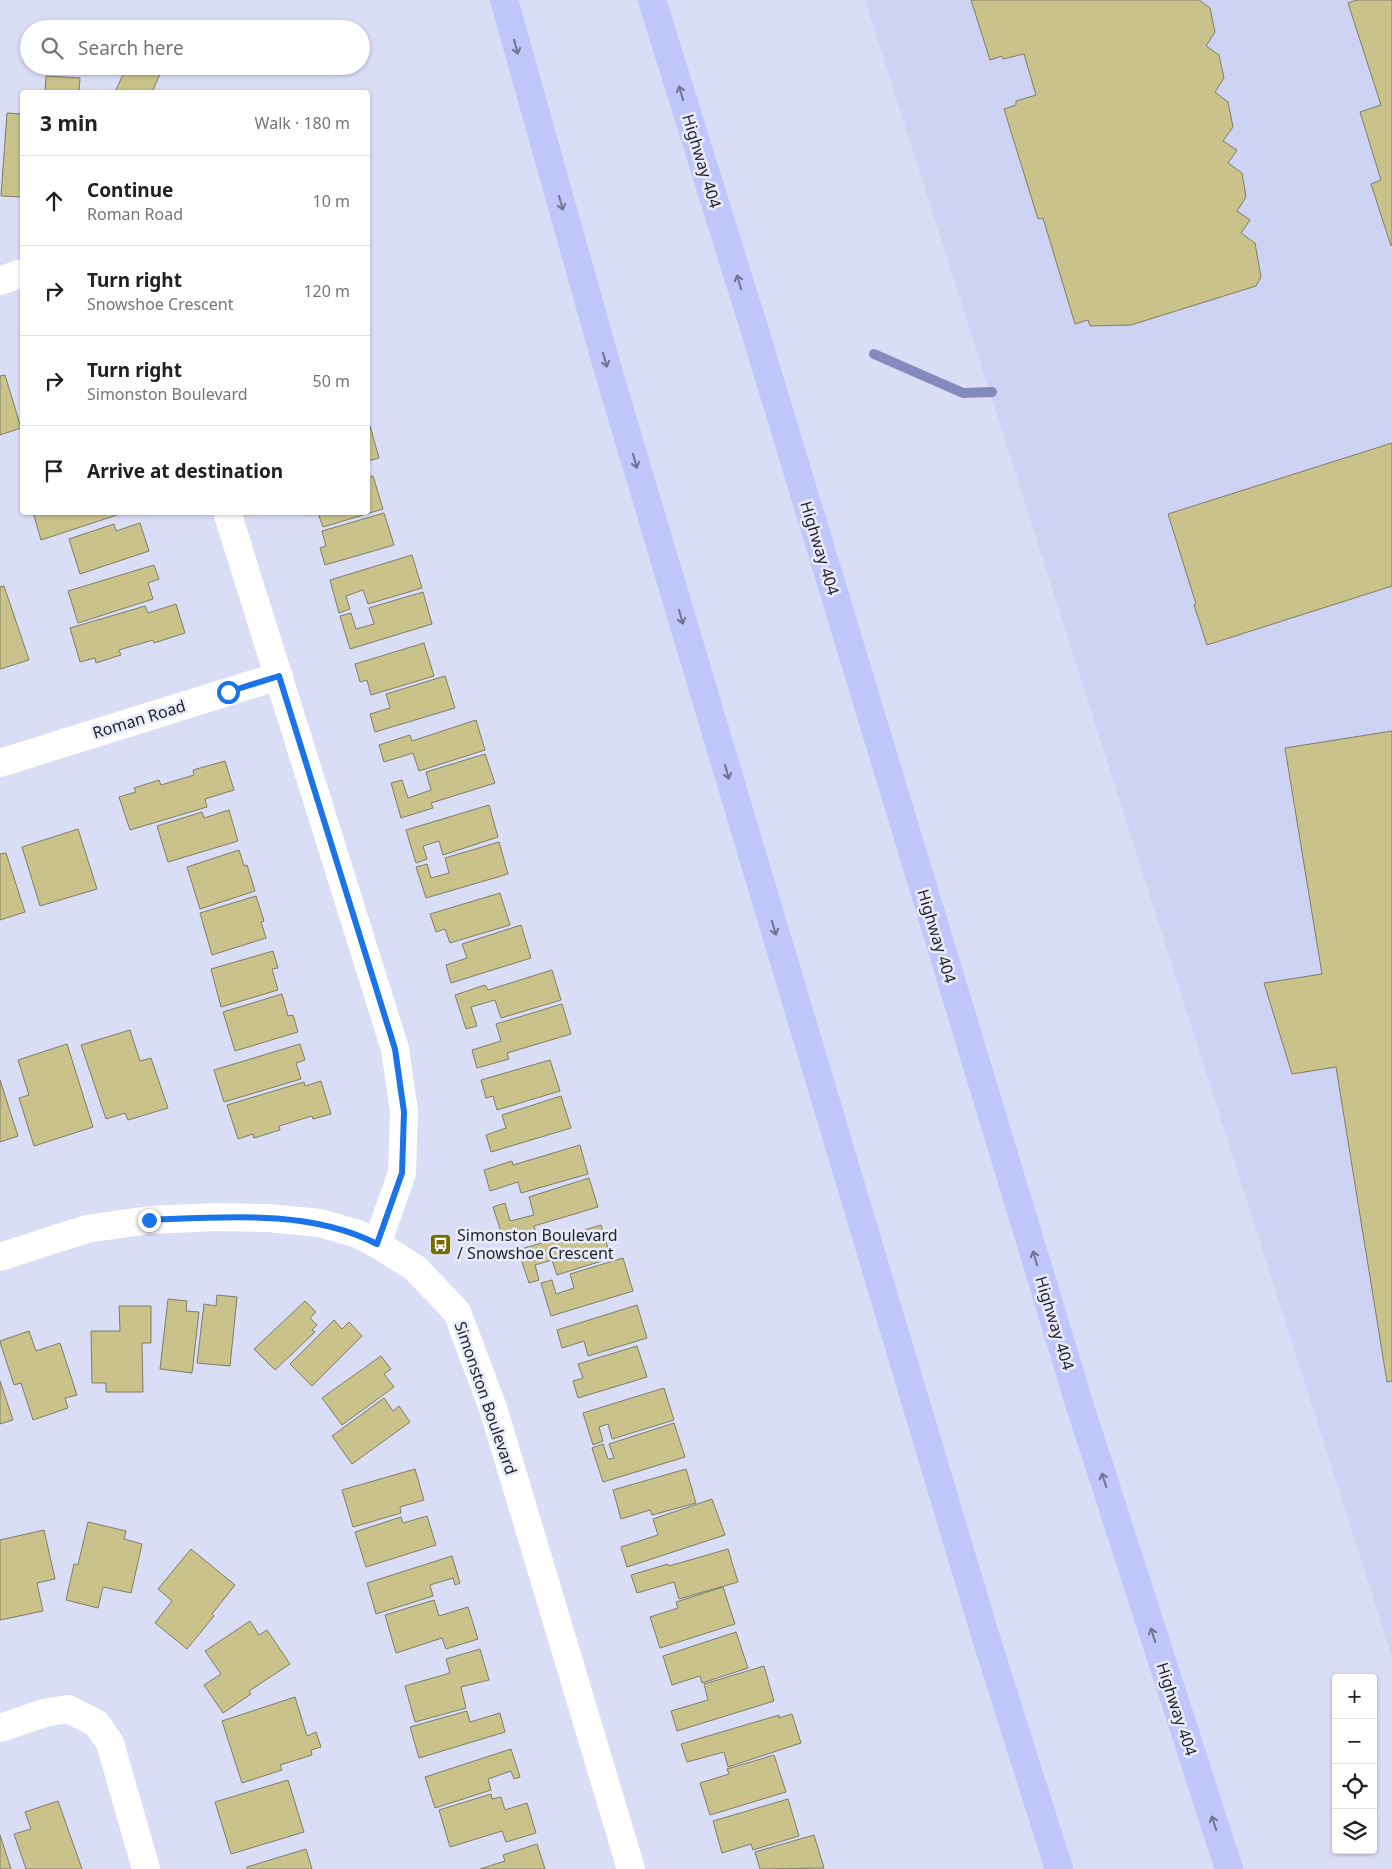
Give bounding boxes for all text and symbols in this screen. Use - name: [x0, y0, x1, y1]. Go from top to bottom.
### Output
- search box: [20, 20, 370, 75]
- icon: search: [38, 34, 66, 62]
- text: Search here: [78, 35, 184, 61]
- one-way arrow: [512, 39, 521, 55]
- one-way arrow: [676, 85, 686, 101]
- text: 3 min: [40, 109, 98, 137]
- street label: Highway 404: [677, 111, 727, 211]
- text: Walk · 180 m: [255, 112, 350, 134]
- text: Continue: [87, 177, 173, 203]
- icon: ahead: [40, 187, 68, 215]
- text: 10 m: [313, 190, 350, 212]
- one-way arrow: [556, 195, 566, 211]
- text: Roman Road: [87, 203, 183, 225]
- text: Turn right: [87, 267, 182, 293]
- one-way arrow: [734, 274, 744, 290]
- icon: right: [40, 277, 68, 305]
- text: 120 m: [303, 280, 350, 302]
- text: Snowshoe Crescent: [87, 293, 233, 315]
- one-way arrow: [601, 351, 611, 367]
- text: Turn right: [87, 357, 182, 383]
- icon: right: [40, 367, 68, 395]
- text: 50 m: [313, 370, 350, 392]
- text: Simonston Boulevard: [87, 383, 248, 405]
- one-way arrow: [631, 452, 641, 468]
- icon: arrive: [40, 457, 68, 485]
- text: Arrive at destination: [87, 458, 283, 484]
- street label: Highway 404: [795, 498, 845, 598]
- one-way arrow: [677, 608, 687, 624]
- route start: [217, 681, 240, 704]
- street label: Roman Road: [90, 694, 188, 744]
- one-way arrow: [723, 764, 733, 780]
- street label: Highway 404: [912, 886, 962, 986]
- one-way arrow: [769, 920, 779, 936]
- route end: [138, 1209, 161, 1232]
- place label: Simonston Boulevard / Snowshoe Crescent: [457, 1224, 618, 1264]
- bus stop icon: Simonston Boulevard / Snowshoe Crescent: [429, 1232, 453, 1256]
- one-way arrow: [1029, 1250, 1039, 1266]
- street label: Highway 404: [1030, 1273, 1080, 1373]
- street label: Simonston Boulevard: [449, 1318, 523, 1478]
- one-way arrow: [1098, 1472, 1108, 1488]
- one-way arrow: [1148, 1627, 1158, 1643]
- street label: Highway 404: [1152, 1659, 1202, 1759]
- map controls: [1332, 1674, 1377, 1854]
- button: +: [1332, 1674, 1377, 1719]
- button: −: [1332, 1719, 1377, 1764]
- button: locate: [1332, 1764, 1377, 1809]
- button: layers: [1332, 1809, 1377, 1854]
- one-way arrow: [1209, 1815, 1218, 1831]

